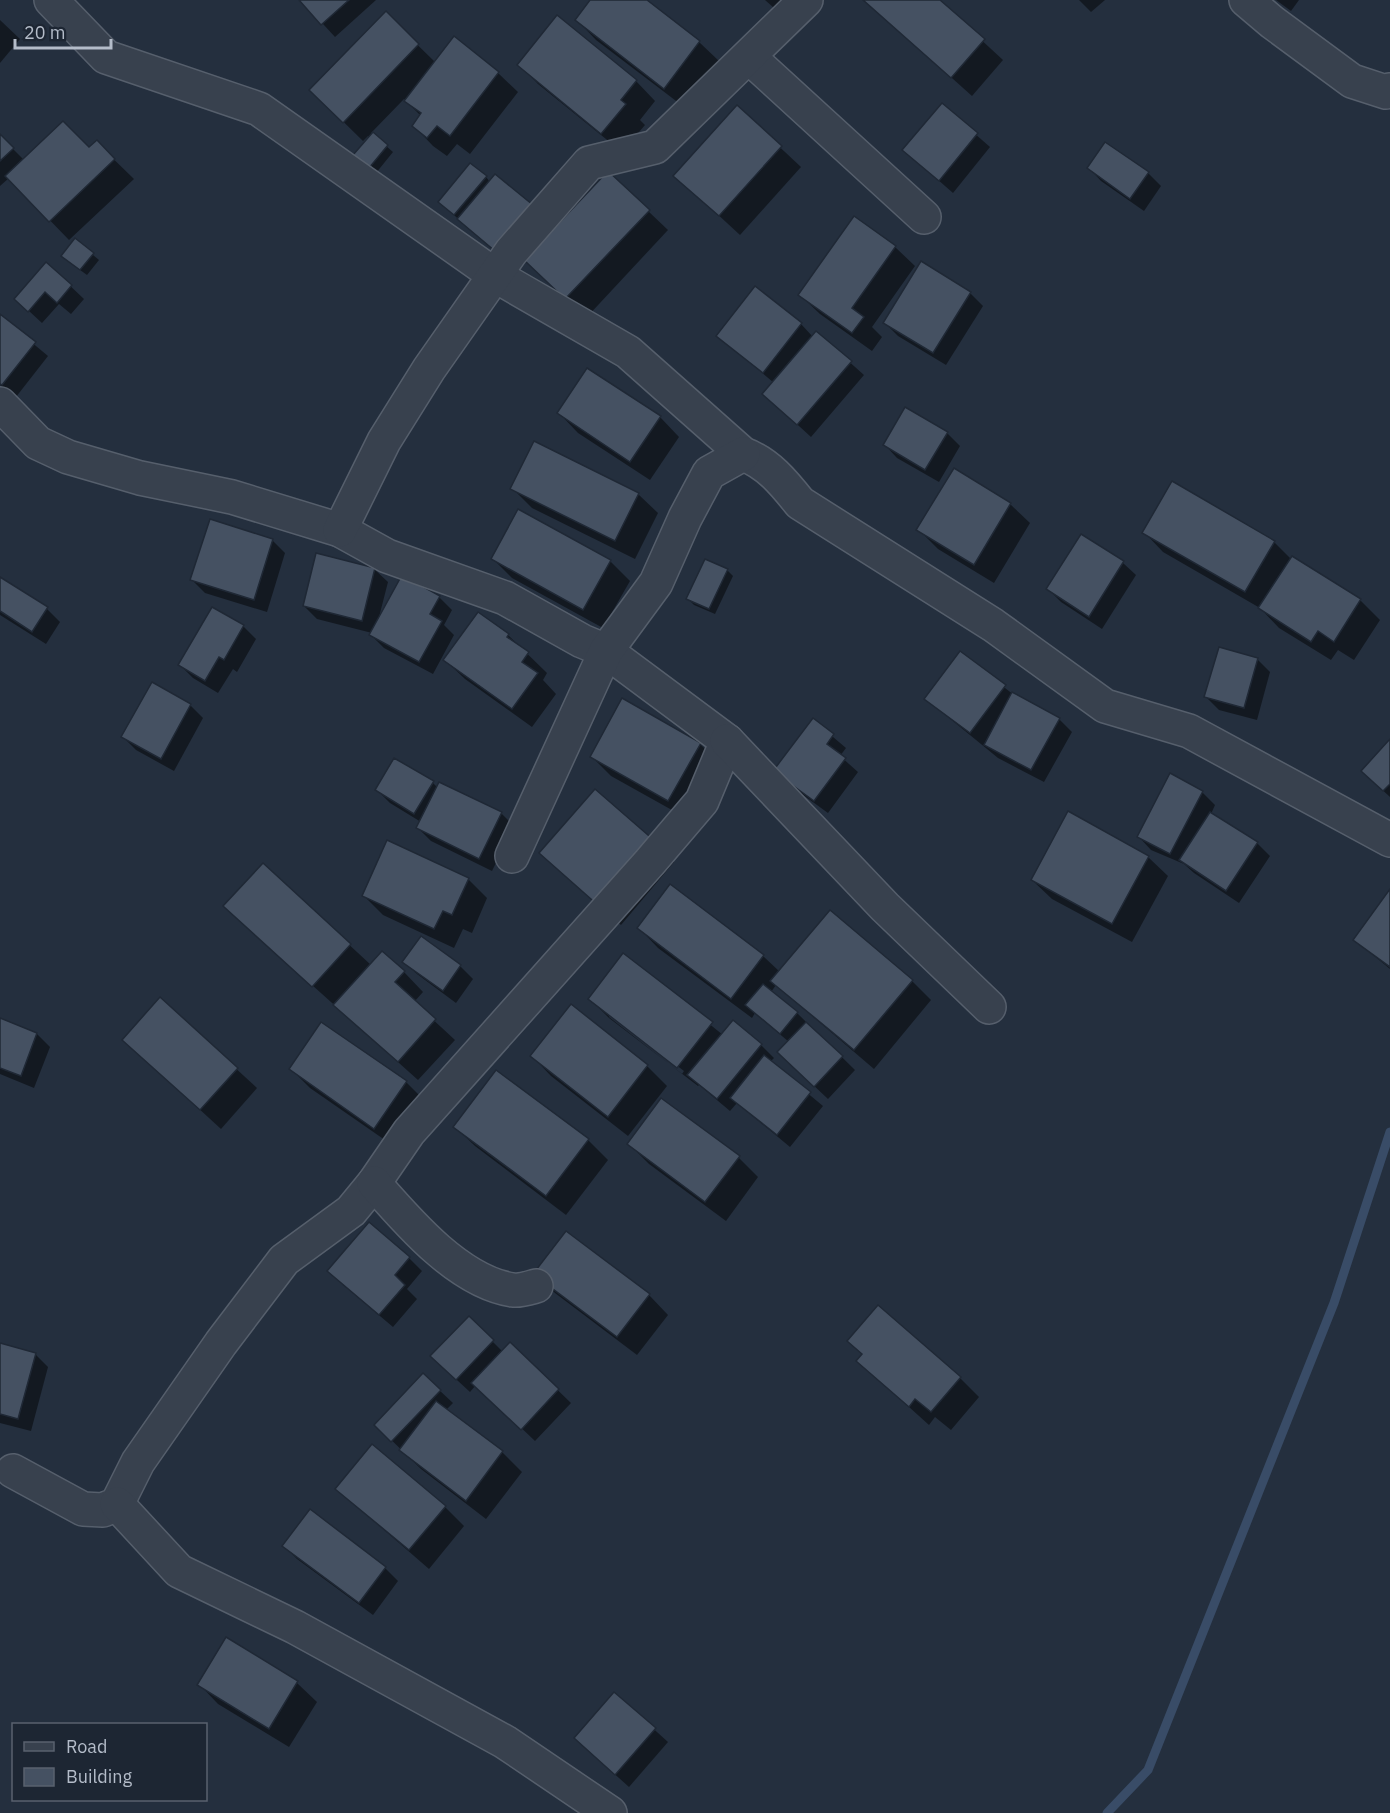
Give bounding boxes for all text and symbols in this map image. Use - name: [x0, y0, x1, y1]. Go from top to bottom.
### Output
- scale bar: [15, 12, 111, 50]
- text: 20 m: [24, 21, 66, 44]
- legend: [12, 1723, 207, 1801]
- text: Road: [66, 1735, 107, 1758]
- text: Building: [66, 1765, 133, 1788]

